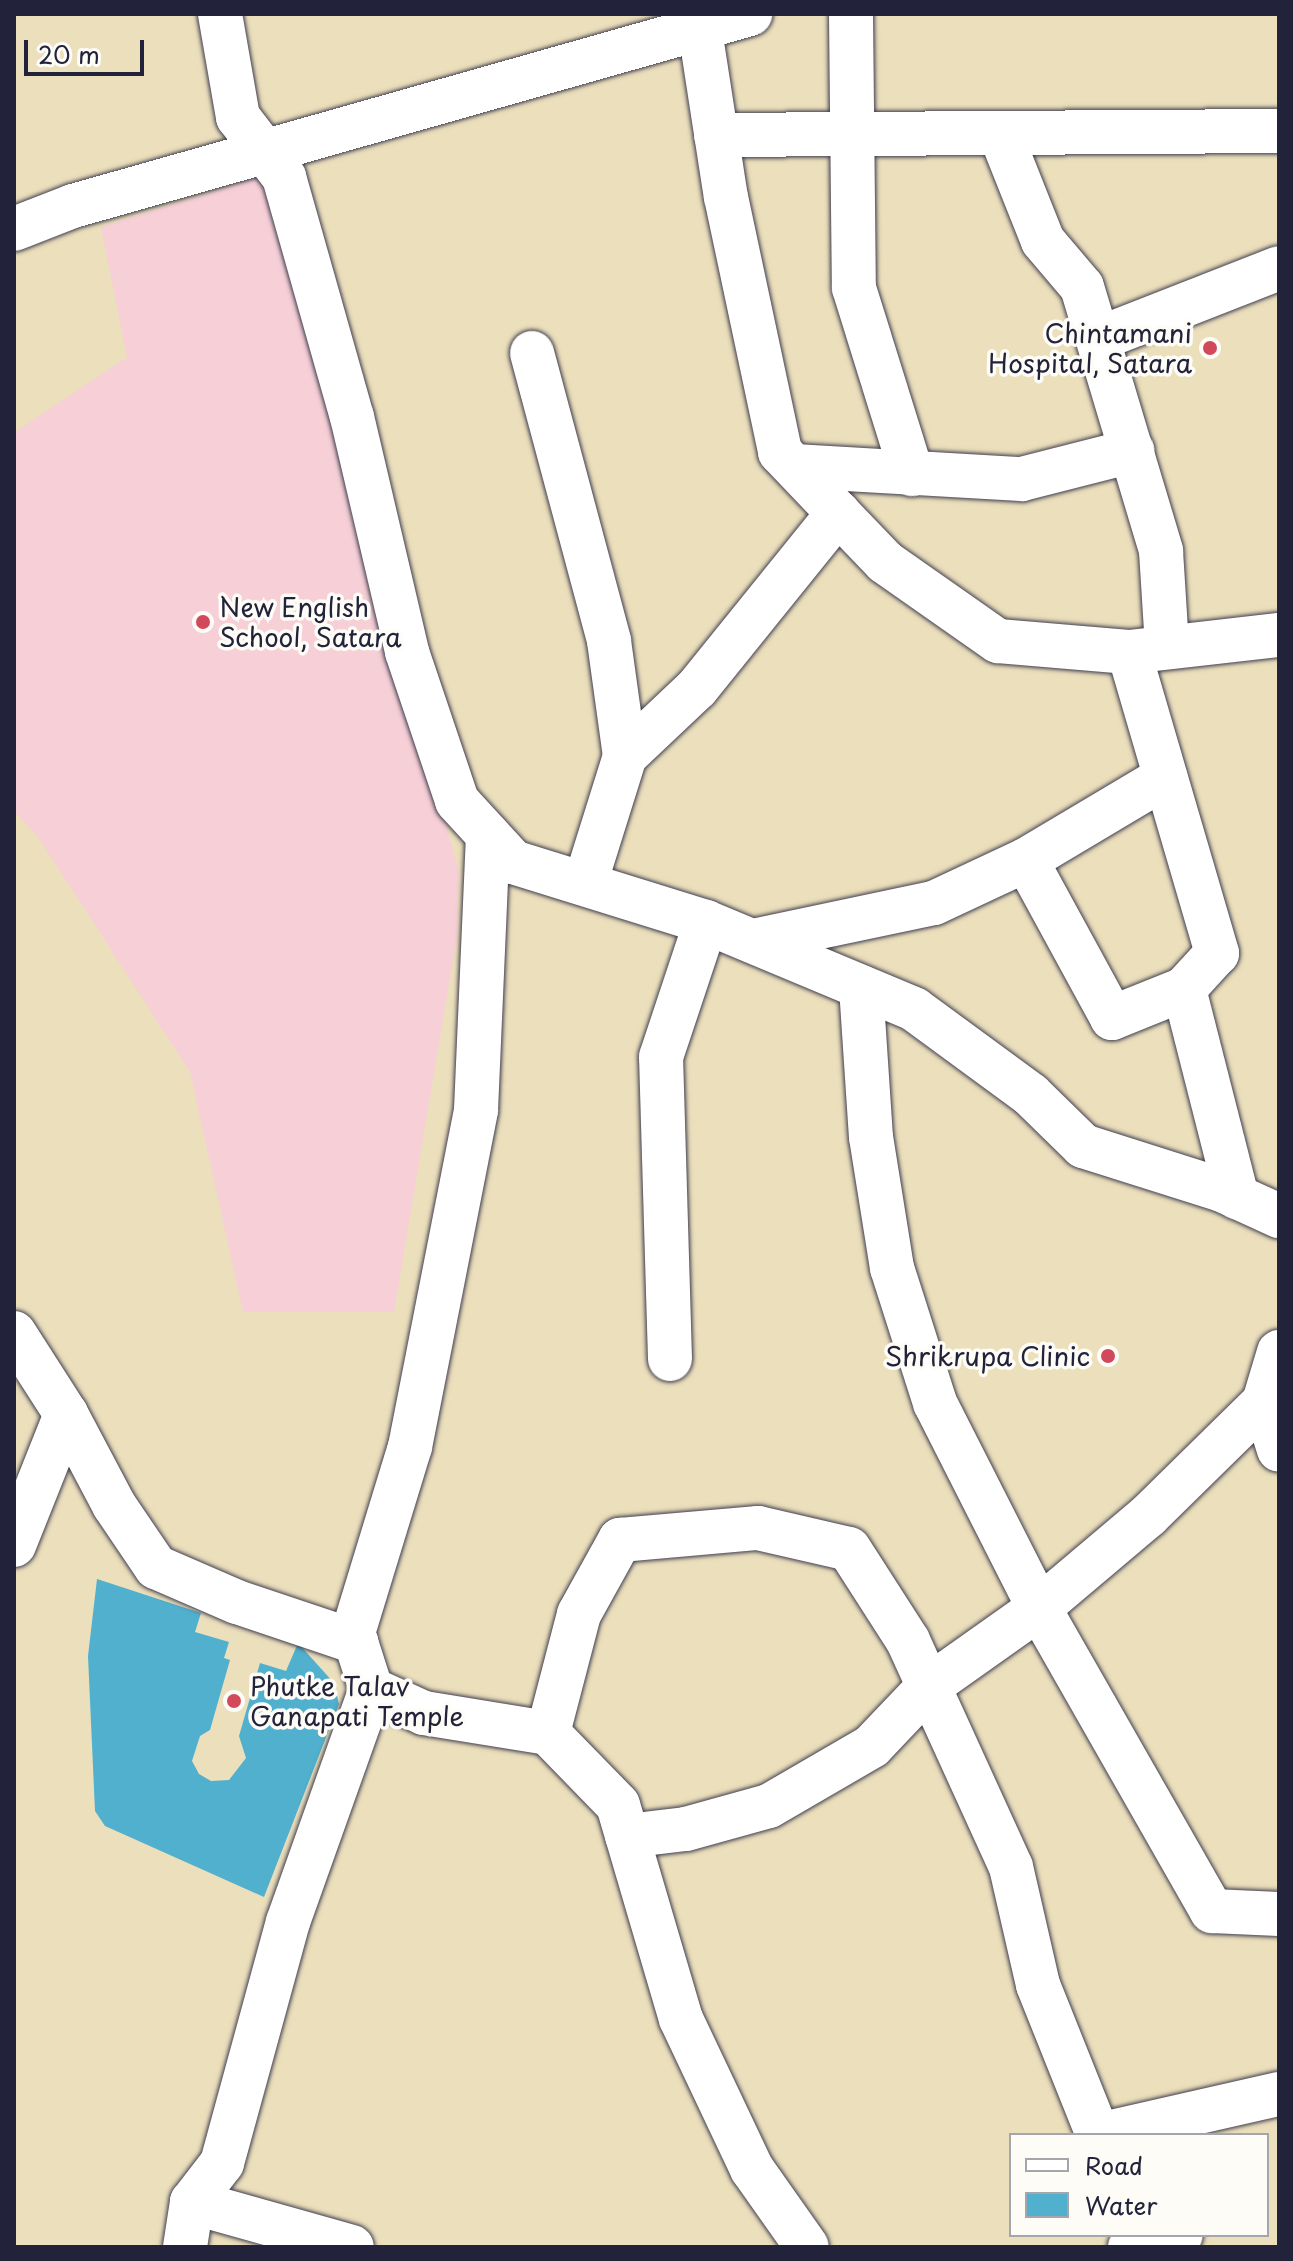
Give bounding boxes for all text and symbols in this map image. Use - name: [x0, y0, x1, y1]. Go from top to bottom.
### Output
- scale bar: [28, 24, 148, 74]
- text: 20 m: [38, 36, 100, 72]
- place label: Chintamani Hospital, Satara: [987, 317, 1192, 378]
- marker: Chintamani Hospital, Satara: [1199, 337, 1221, 359]
- place label: New English School, Satara: [219, 591, 402, 652]
- marker: New English School, Satara: [194, 613, 212, 631]
- place label: Shrikrupa Clinic: [885, 1340, 1090, 1372]
- marker: Shrikrupa Clinic: [1097, 1345, 1119, 1367]
- place label: Phutke Talav Ganapati Temple: [250, 1670, 465, 1732]
- marker: Phutke Talav Ganapati Temple: [225, 1692, 243, 1710]
- legend: [1009, 2133, 1269, 2237]
- text: Road: [1085, 2147, 1143, 2183]
- text: Water: [1085, 2187, 1157, 2223]

